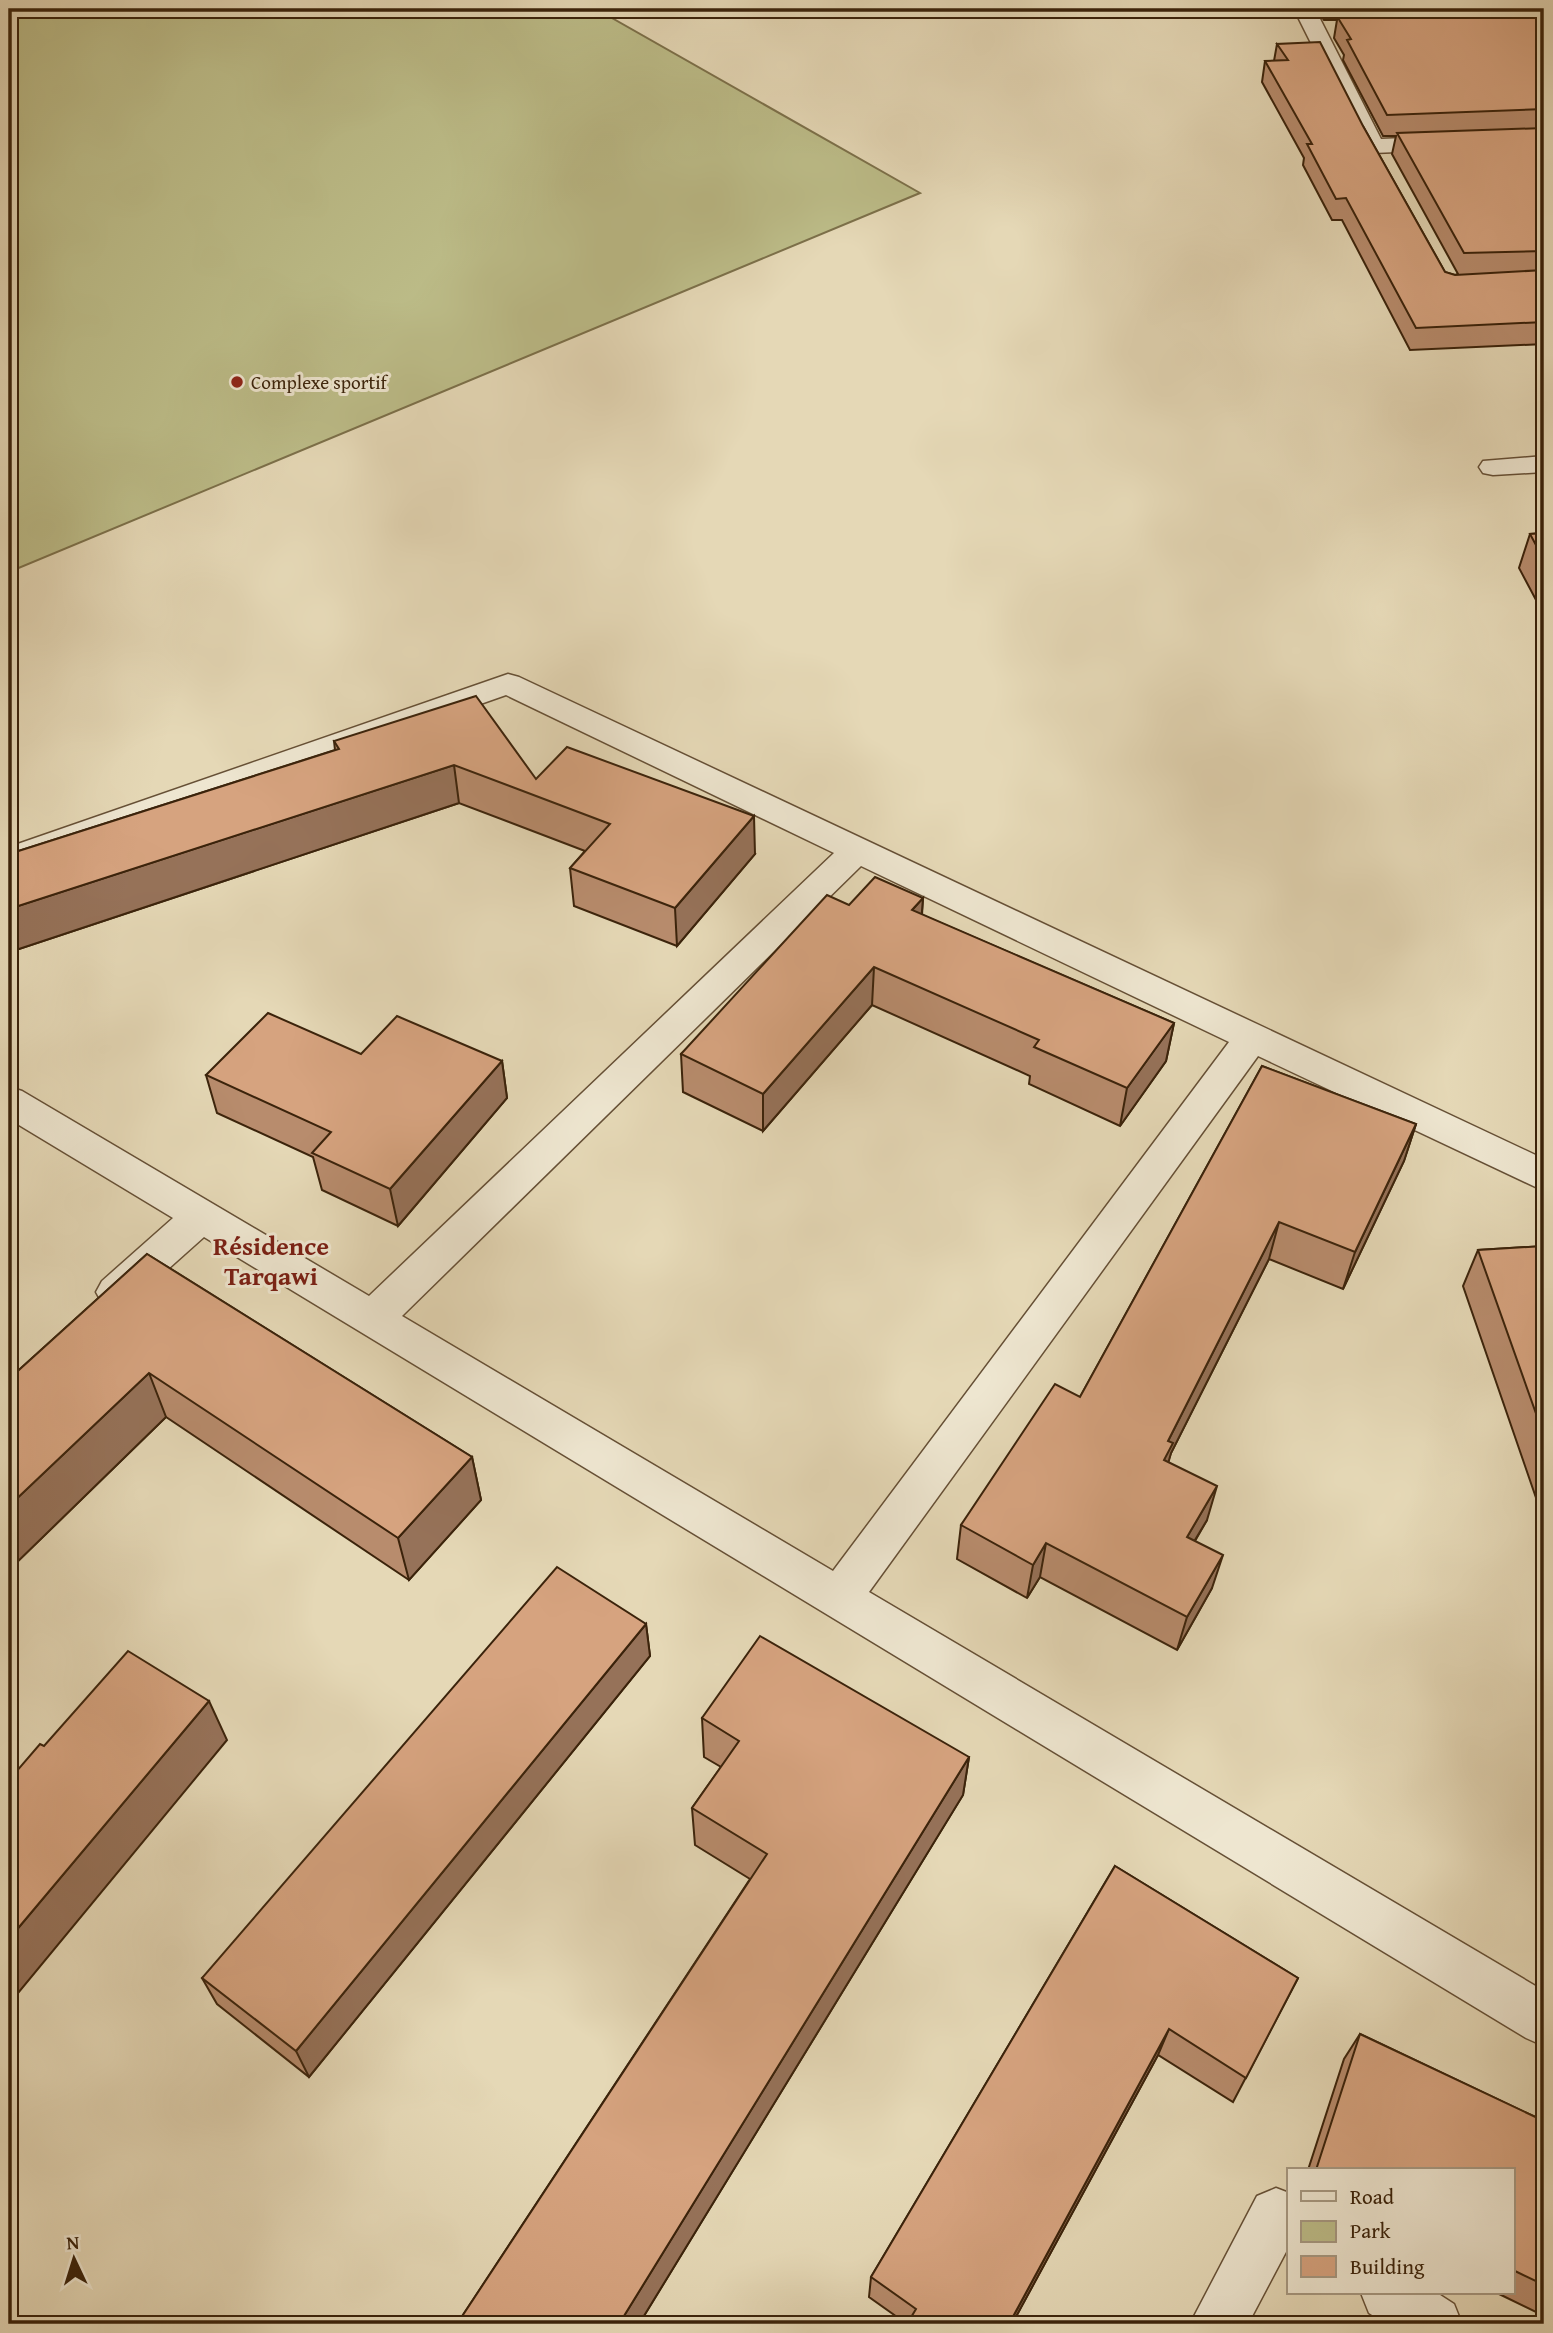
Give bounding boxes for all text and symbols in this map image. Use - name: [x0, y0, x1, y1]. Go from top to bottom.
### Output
- place label: Complexe sportif: [251, 368, 389, 396]
- marker: Complexe sportif: [229, 374, 245, 390]
- district label: Résidence Tarqawi: [213, 1226, 329, 1295]
- legend: [1287, 2168, 1514, 2294]
- text: Road: [1350, 2181, 1395, 2212]
- text: Park: [1350, 2215, 1391, 2246]
- north arrow: [38, 2224, 108, 2294]
- text: N: [66, 2228, 80, 2256]
- text: Building: [1350, 2251, 1425, 2282]

